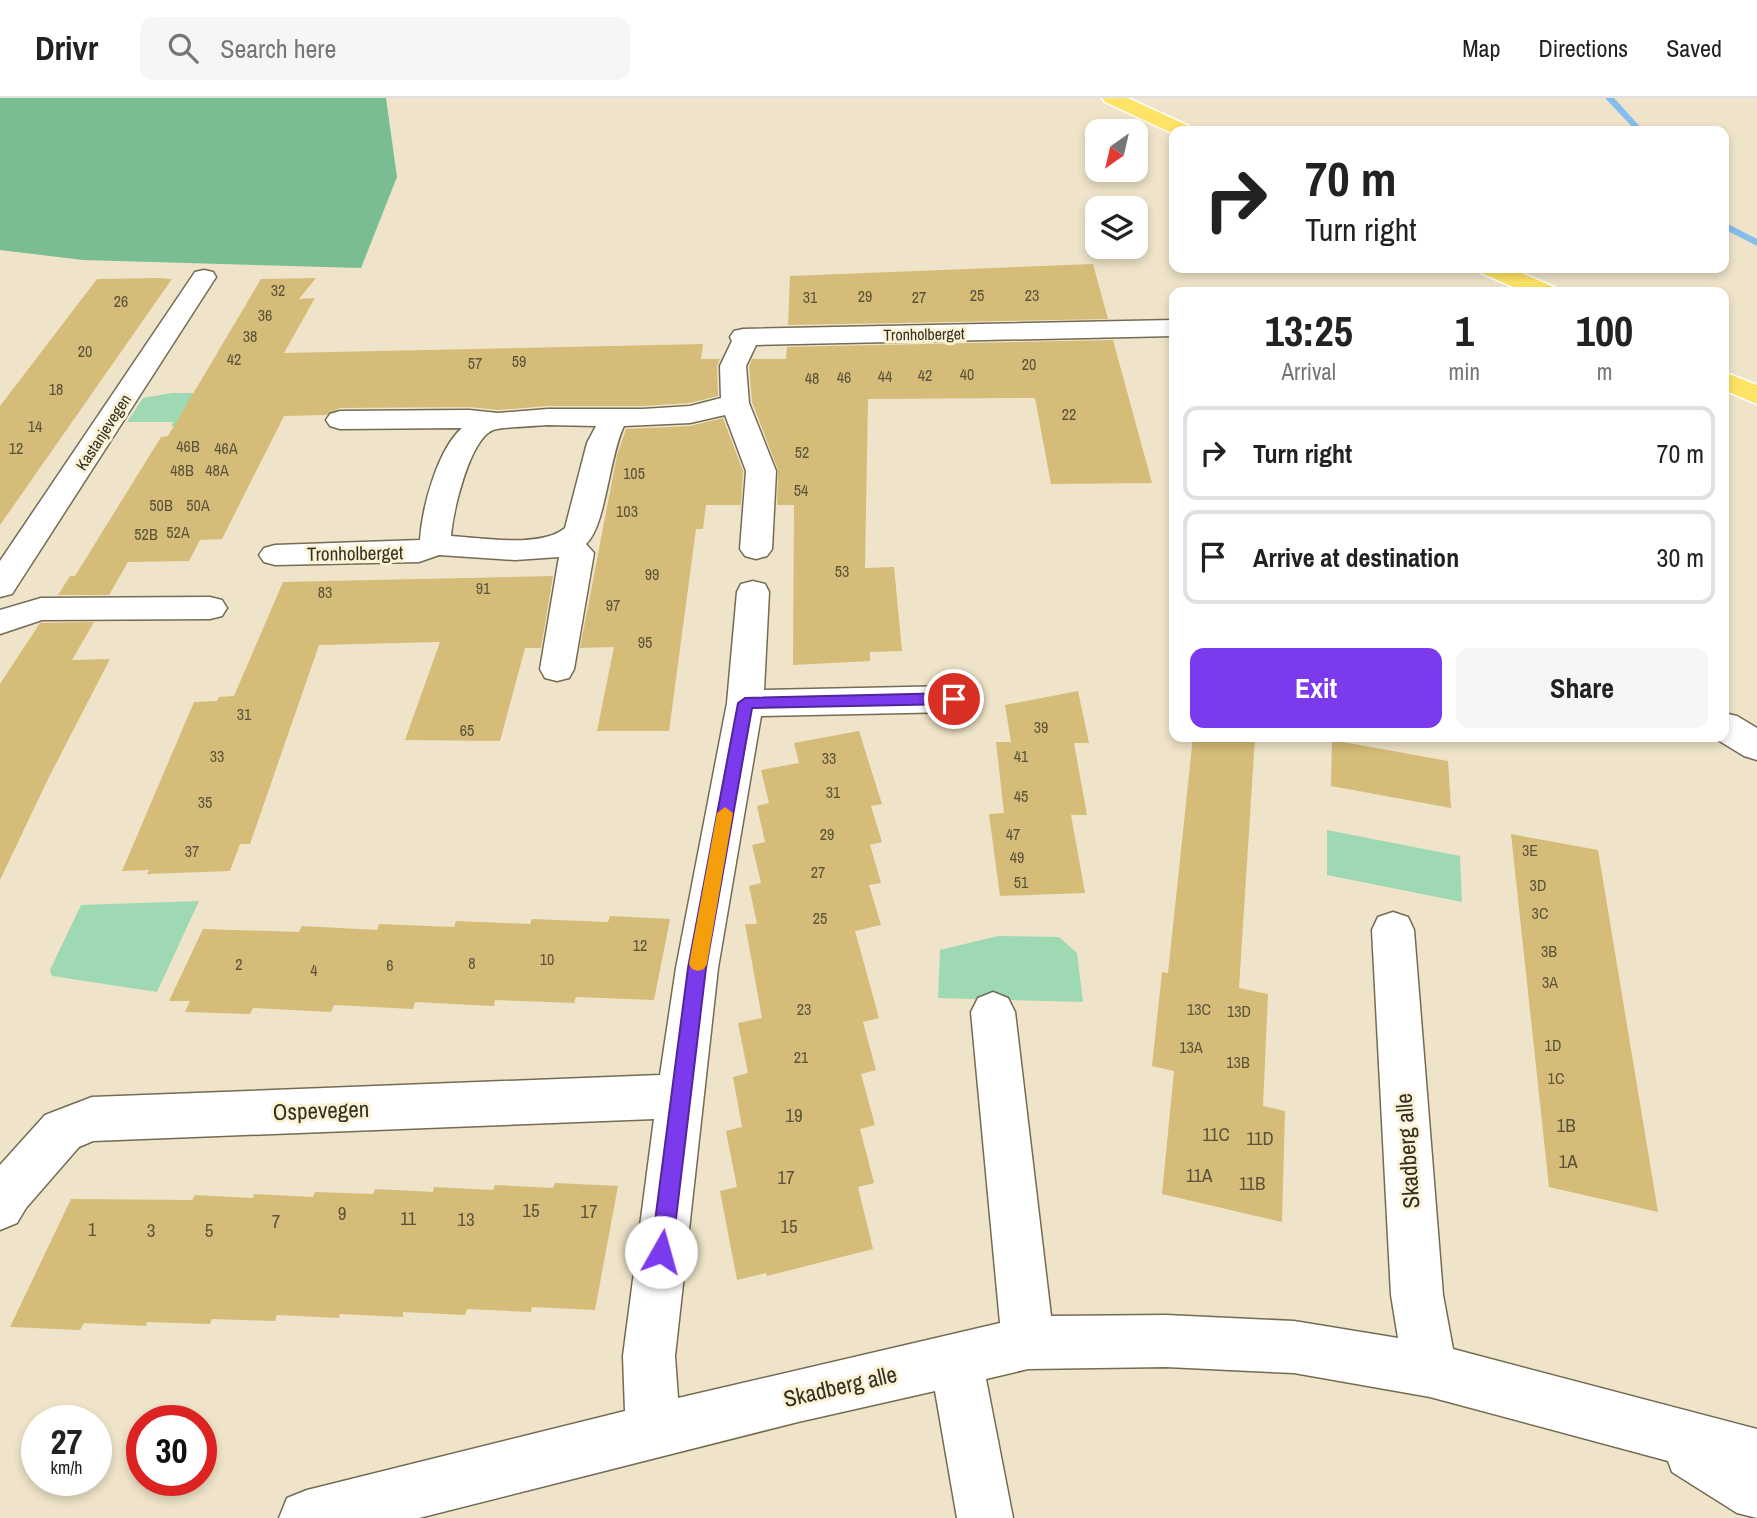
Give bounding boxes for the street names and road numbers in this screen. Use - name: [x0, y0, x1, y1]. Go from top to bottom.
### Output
- street label: Tronholberget: [883, 322, 965, 346]
- street label: Kastanjevegen: [70, 390, 136, 474]
- street label: Tronholberget: [307, 539, 404, 567]
- street label: Skadberg alle: [1388, 1092, 1426, 1210]
- street label: Ospevegen: [272, 1093, 370, 1127]
- street label: Skadberg alle: [780, 1358, 900, 1414]

